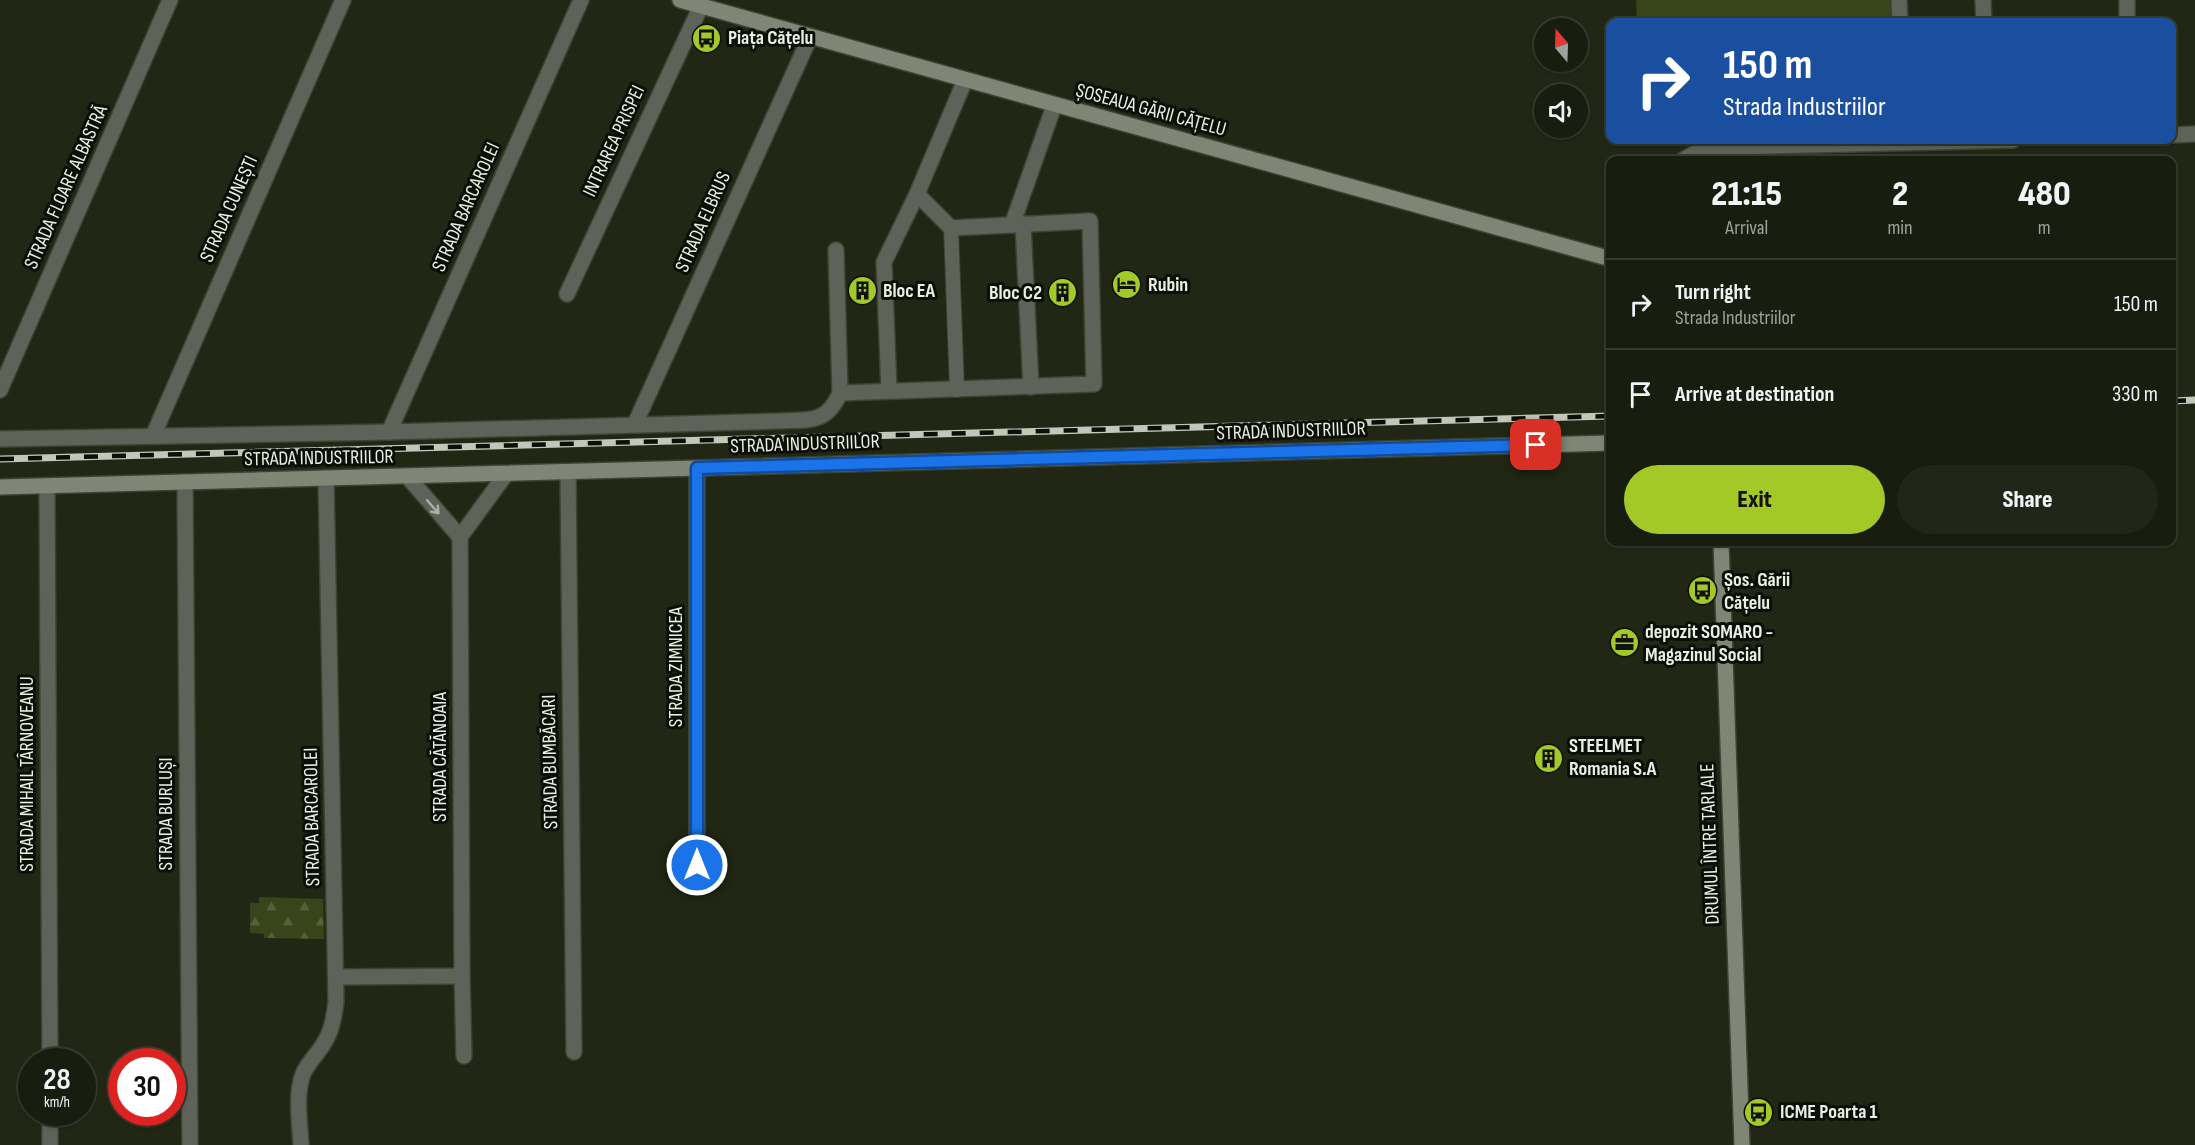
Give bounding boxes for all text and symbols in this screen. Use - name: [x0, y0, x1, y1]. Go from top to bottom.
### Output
- north arrow: [1534, 18, 1588, 72]
- map controls: [1534, 18, 1588, 138]
- bus stop icon: Piața Cățelu: [691, 22, 723, 54]
- place label: Piața Cățelu: [728, 26, 813, 50]
- text: 150 m: [1723, 40, 1812, 91]
- icon: right: [1624, 42, 1702, 120]
- street label: ȘOSEAUA GĂRII CĂȚELU: [1073, 78, 1229, 142]
- street label: INTRAREA PRISPEI: [578, 82, 650, 200]
- button: sound: [1534, 84, 1588, 138]
- text: Strada Industriilor: [1723, 91, 1886, 123]
- street label: STRADA FLOARE ALBASTRĂ: [19, 101, 113, 273]
- street label: STRADA BARCAROLEI: [427, 139, 505, 275]
- street label: STRADA CUNEȘTI: [195, 152, 263, 266]
- street label: STRADA ELBRUS: [670, 168, 736, 276]
- text: 21:15: [1711, 173, 1782, 216]
- text: 2: [1892, 173, 1908, 216]
- text: 480: [2018, 173, 2071, 216]
- text: Arrival: [1725, 216, 1768, 240]
- text: min: [1887, 216, 1913, 240]
- text: m: [2038, 216, 2051, 240]
- hotel icon: Rubin: [1111, 269, 1143, 301]
- place label: Rubin: [1148, 273, 1188, 297]
- building icon: Bloc EA: [846, 275, 878, 307]
- building icon: Bloc C2: [1047, 277, 1079, 309]
- place label: Bloc EA: [883, 279, 935, 303]
- text: Turn right: [1675, 279, 1751, 306]
- place label: Bloc C2: [989, 281, 1042, 305]
- icon: right: [1624, 288, 1657, 321]
- text: 150 m: [2114, 291, 2158, 318]
- text: Strada Industriilor: [1675, 306, 1796, 330]
- icon: arrive: [1624, 378, 1657, 411]
- text: Arrive at destination: [1675, 381, 1834, 408]
- text: 330 m: [2112, 381, 2158, 408]
- street label: STRADA INDUSTRIILOR: [1216, 416, 1366, 446]
- pin: [1510, 419, 1561, 470]
- icon: arrive: [1519, 428, 1552, 461]
- street label: STRADA INDUSTRIILOR: [730, 429, 880, 459]
- street label: STRADA INDUSTRIILOR: [244, 445, 394, 471]
- button: Exit: [1624, 465, 1885, 534]
- button: Share: [1897, 465, 2158, 534]
- one-way arrow: [426, 499, 440, 514]
- place label: Șos. Gării Cățelu: [1724, 568, 1790, 615]
- bus stop icon: Șos. Gării Cățelu: [1687, 575, 1719, 607]
- street label: STRADA ZIMNICEA: [664, 606, 688, 727]
- place label: depozit SOMARO - Magazinul Social: [1645, 620, 1773, 667]
- office icon: depozit SOMARO - Magazinul Social: [1608, 627, 1640, 659]
- street label: STRADA MIHAIL TÂRNOVEANU: [15, 676, 39, 872]
- street label: STRADA CĂTĂNOAIA: [428, 692, 452, 822]
- street label: STRADA BUMBĂCARI: [537, 694, 563, 830]
- place label: STEELMET Romania S.A: [1569, 734, 1657, 781]
- building icon: STEELMET Romania S.A: [1532, 742, 1564, 774]
- street label: STRADA BARCAROLEI: [299, 747, 325, 887]
- street label: STRADA BURLUȘI: [154, 757, 178, 871]
- street label: DRUMUL ÎNTRE TARLALE: [1695, 763, 1725, 925]
- position arrow: [665, 833, 729, 897]
- speed limit sign: 30: [108, 1048, 186, 1126]
- text: 28: [43, 1062, 71, 1098]
- text: km/h: [44, 1093, 70, 1112]
- bus stop icon: ICME Poarta 1: [1743, 1096, 1775, 1128]
- place label: ICME Poarta 1: [1780, 1100, 1877, 1124]

